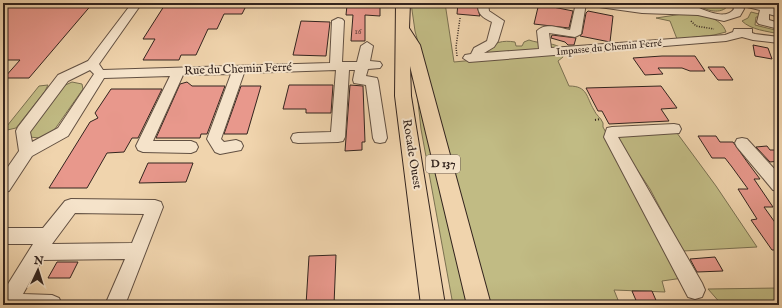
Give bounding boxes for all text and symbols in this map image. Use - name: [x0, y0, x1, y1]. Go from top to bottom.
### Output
- house number: 16: [354, 26, 362, 37]
- street label: Impasse du Chemin Ferré: [556, 37, 663, 59]
- street label: Rue du Chemin Ferré: [184, 60, 293, 78]
- street label: Rocade Ouest: [399, 118, 425, 190]
- road number: D 137: [426, 155, 460, 173]
- north arrow: [18, 250, 58, 290]
- text: N: [32, 254, 44, 268]

